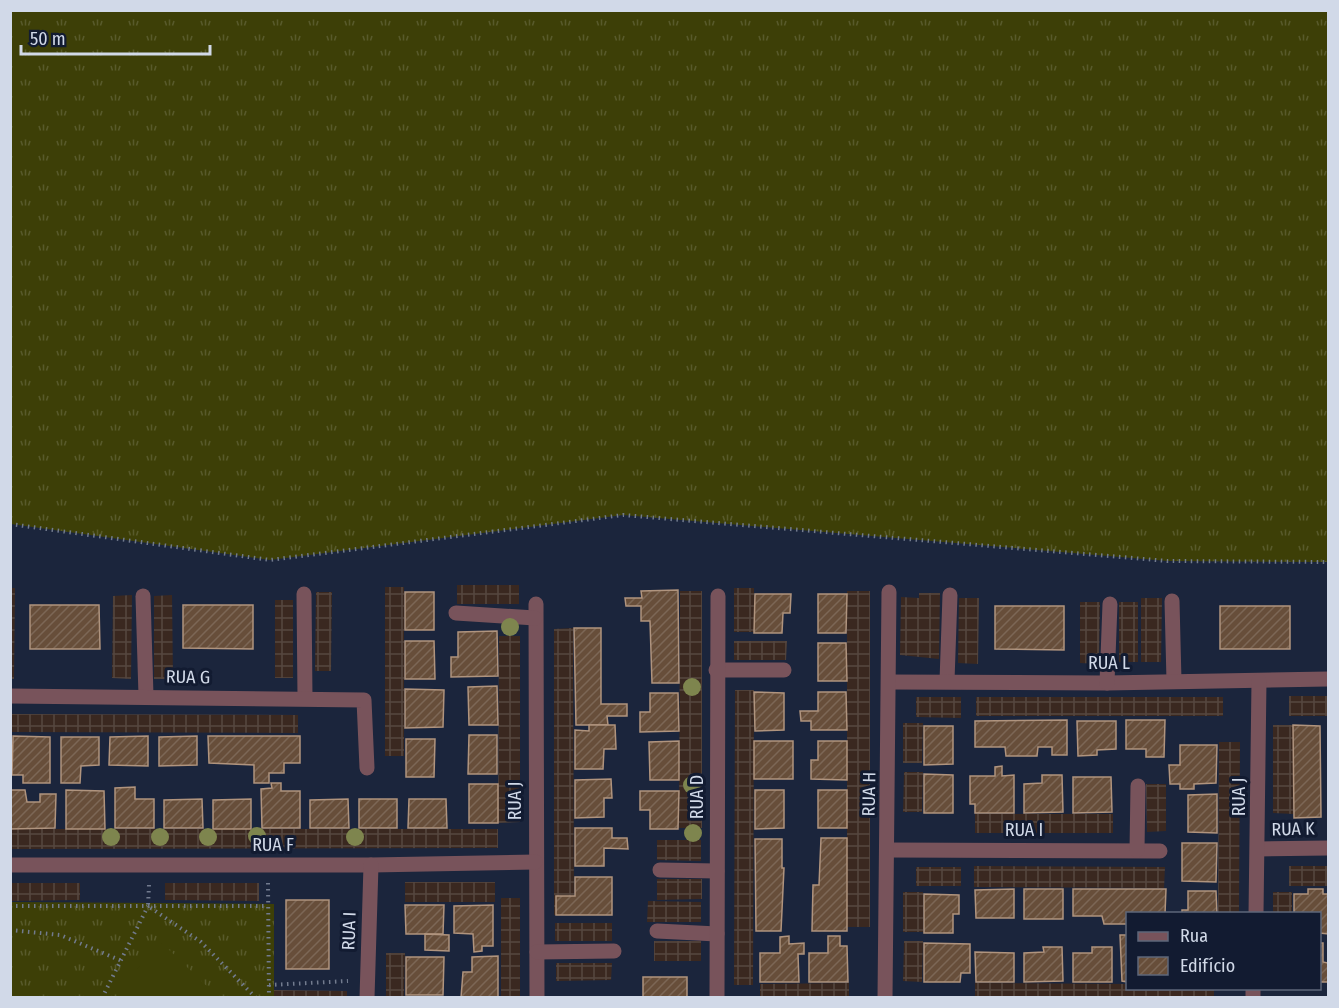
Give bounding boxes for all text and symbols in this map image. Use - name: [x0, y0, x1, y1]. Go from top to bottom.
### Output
- scale bar: [21, 18, 210, 56]
- text: 50 m: [30, 28, 66, 50]
- street label: RUA L: [1088, 652, 1130, 674]
- street label: RUA G: [166, 666, 210, 688]
- street label: RUA H: [858, 771, 880, 817]
- street label: RUA D: [686, 775, 708, 819]
- street label: RUA J: [1228, 778, 1250, 816]
- street label: RUA J: [504, 782, 526, 820]
- street label: RUA K: [1271, 818, 1315, 840]
- street label: RUA I: [1005, 819, 1043, 841]
- street label: RUA F: [252, 834, 294, 856]
- street label: RUA I: [337, 911, 361, 951]
- legend: [1126, 912, 1321, 990]
- text: Rua: [1180, 925, 1208, 947]
- text: Edifício: [1180, 955, 1235, 977]

